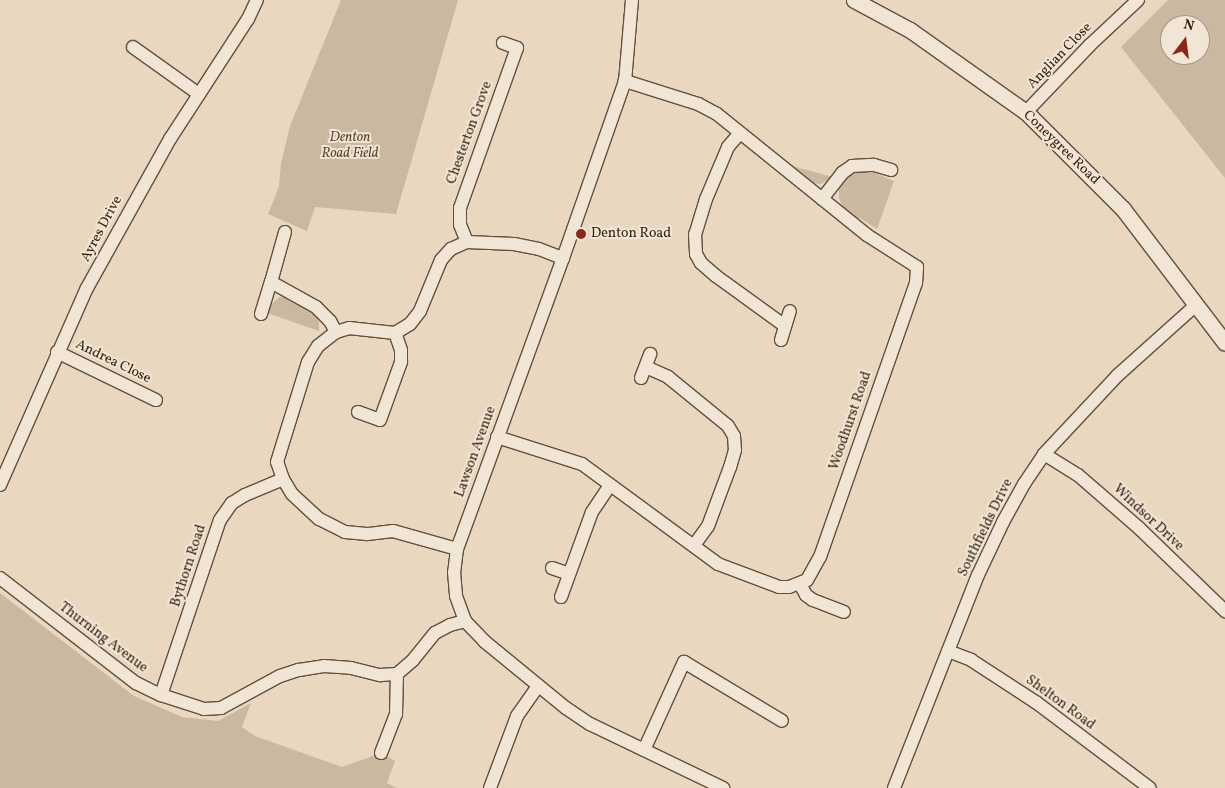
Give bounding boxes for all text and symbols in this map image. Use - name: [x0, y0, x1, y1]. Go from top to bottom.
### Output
- north arrow: [1160, 15, 1210, 65]
- text: N: [1181, 15, 1196, 36]
- street label: Anglian Close: [1024, 19, 1096, 93]
- street label: Chesterton Grove: [444, 79, 496, 187]
- street label: Coneygree Road: [1019, 107, 1103, 189]
- park label: Denton Road Field: [321, 130, 379, 162]
- street label: Ayres Drive: [78, 193, 126, 265]
- place label: Denton Road: [591, 226, 671, 242]
- marker: Denton Road: [575, 228, 587, 240]
- street label: Andrea Close: [73, 337, 153, 387]
- street label: Woodhurst Road: [826, 370, 876, 472]
- street label: Lawson Avenue: [452, 404, 500, 500]
- street label: Southfields Drive: [955, 476, 1017, 580]
- street label: Windsor Drive: [1109, 481, 1187, 555]
- street label: Bythorn Road: [168, 523, 210, 609]
- street label: Thurning Avenue: [55, 599, 151, 677]
- street label: Shelton Road: [1022, 672, 1098, 734]

